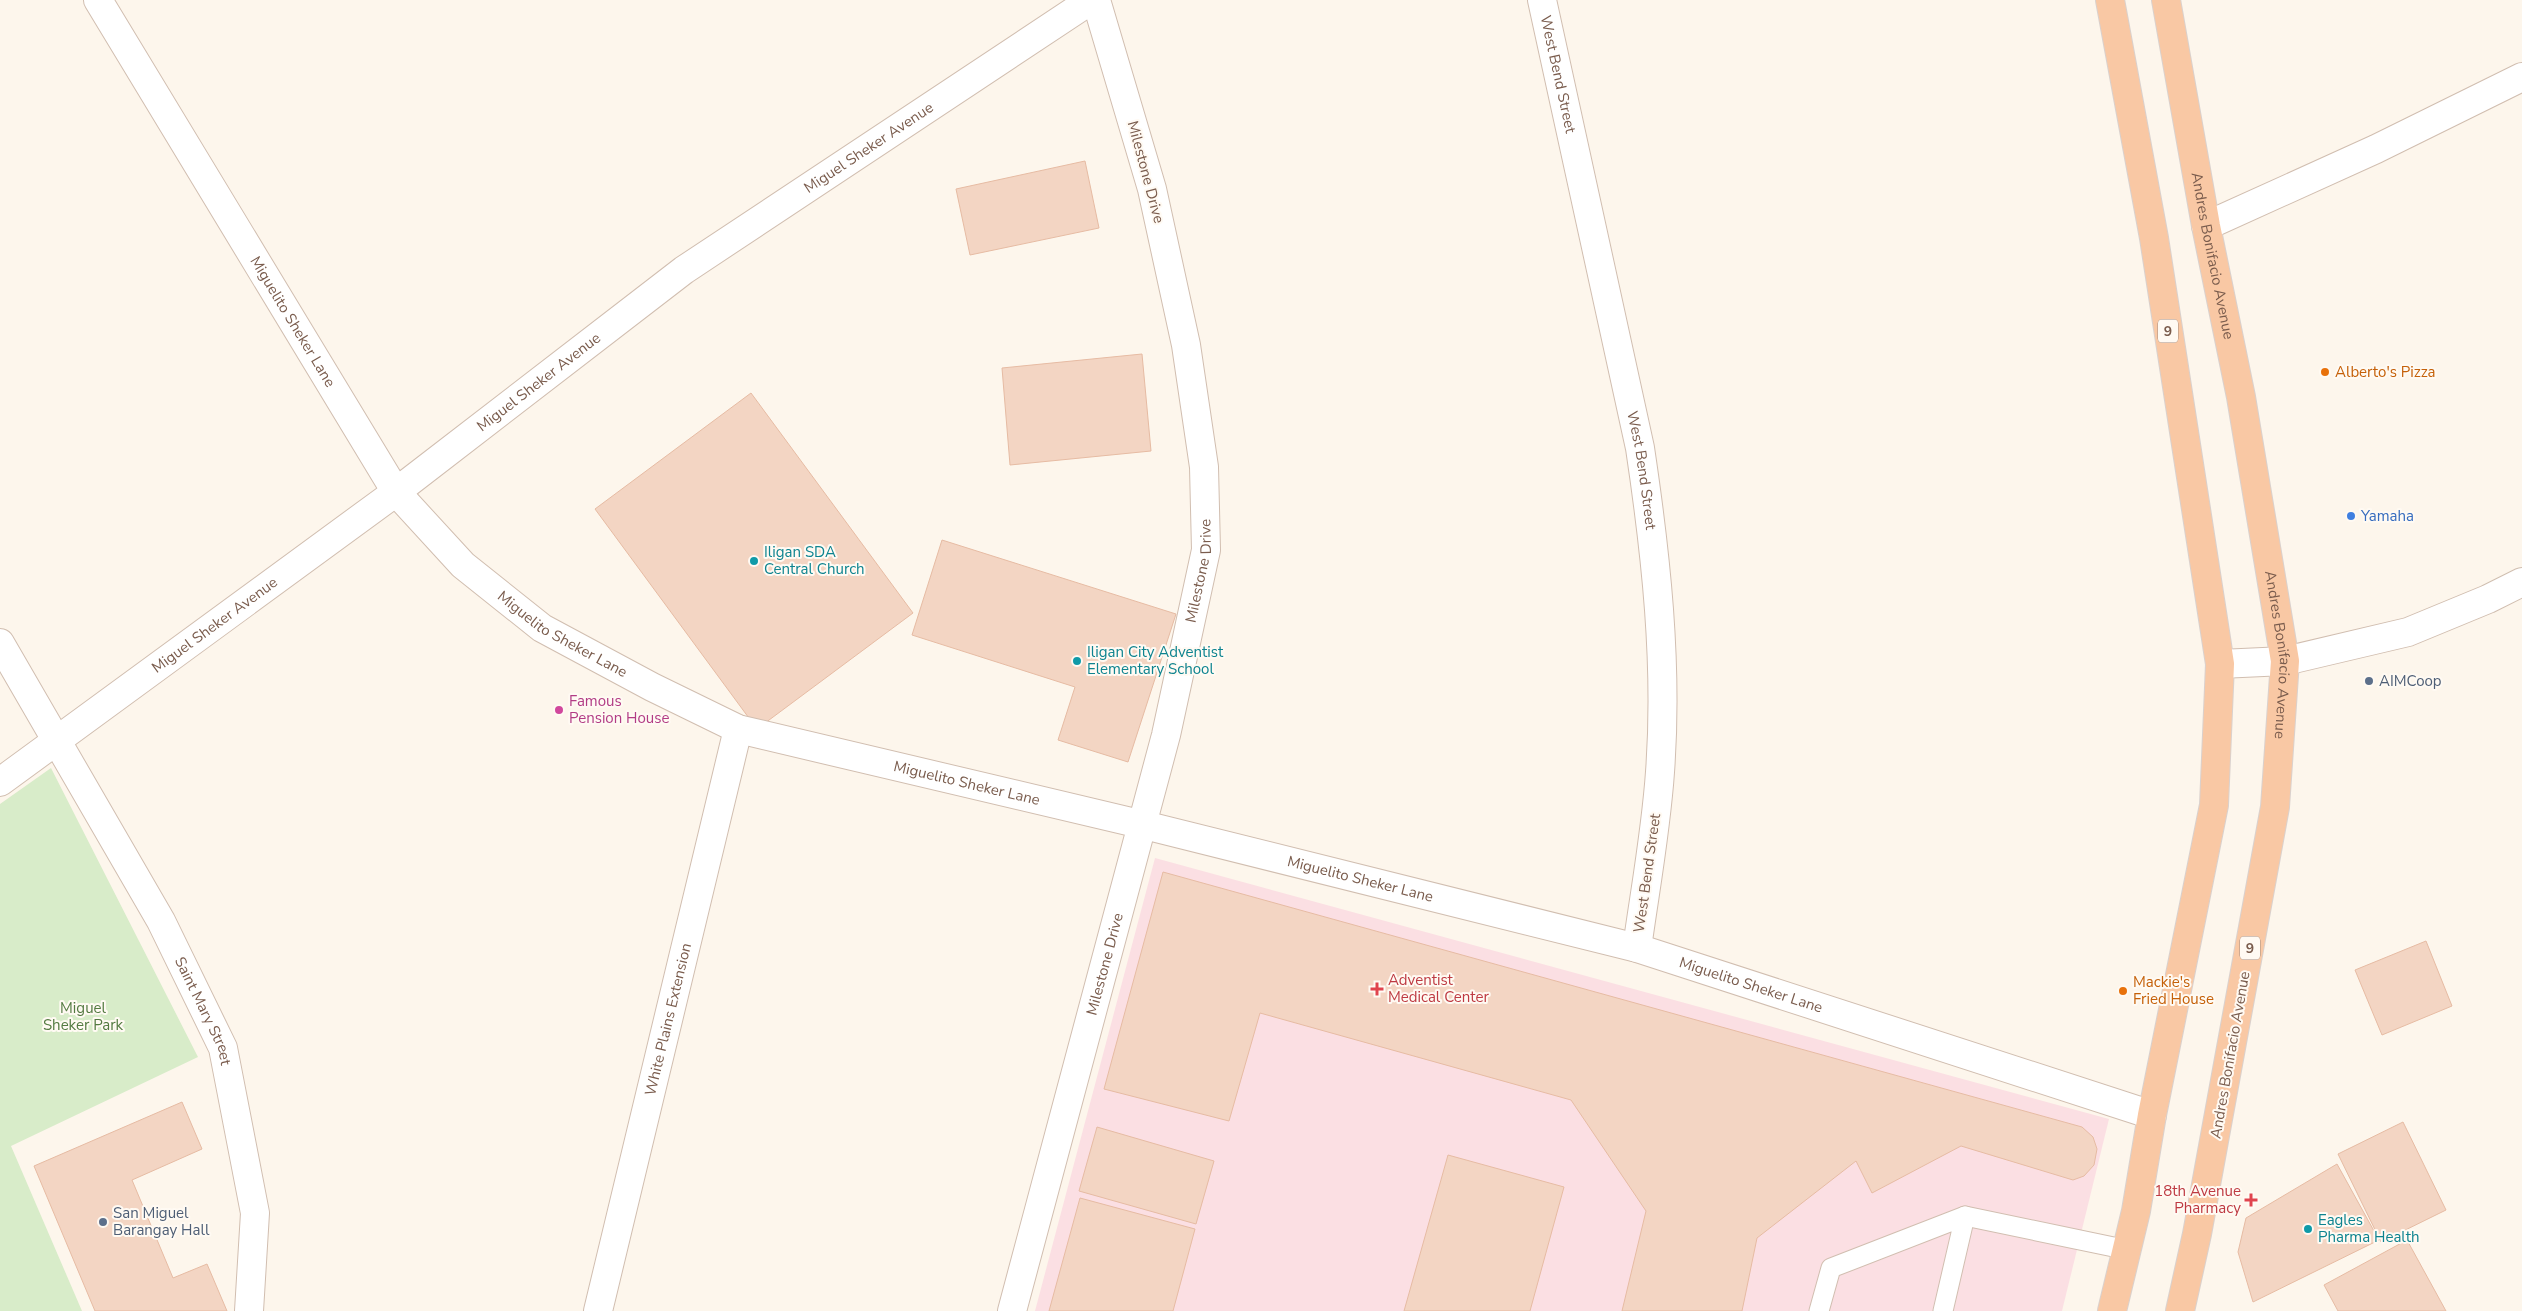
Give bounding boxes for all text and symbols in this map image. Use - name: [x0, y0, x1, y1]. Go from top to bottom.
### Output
- street label: West Bend Street: [1536, 13, 1581, 136]
- street label: Miguel Sheker Avenue: [800, 97, 937, 198]
- street label: Milestone Drive: [1123, 119, 1169, 225]
- street label: Andres Bonifacio Avenue: [2187, 171, 2239, 341]
- street label: Miguelito Sheker Lane: [245, 252, 340, 391]
- road number: 9: [2158, 320, 2178, 342]
- street label: Miguel Sheker Avenue: [473, 328, 605, 436]
- place label: Alberto's Pizza: [2335, 362, 2436, 382]
- marker: Alberto's Pizza: [2319, 366, 2331, 378]
- street label: West Bend Street: [1622, 409, 1661, 532]
- place label: Yamaha: [2360, 506, 2414, 526]
- marker: Yamaha: [2345, 510, 2357, 522]
- street label: Milestone Drive: [1181, 519, 1216, 625]
- place label: Iligan SDA Central Church: [764, 542, 865, 579]
- marker: Iligan SDA Central Church: [748, 555, 760, 567]
- street label: Andres Bonifacio Avenue: [2260, 569, 2295, 740]
- street label: Miguel Sheker Avenue: [148, 572, 282, 678]
- street label: Miguelito Sheker Lane: [493, 586, 631, 682]
- place label: Iligan City Adventist Elementary School: [1087, 642, 1224, 679]
- marker: Iligan City Adventist Elementary School: [1071, 655, 1083, 667]
- place label: AIMCoop: [2379, 671, 2442, 691]
- marker: AIMCoop: [2363, 675, 2375, 687]
- place label: Famous Pension House: [569, 691, 669, 728]
- marker: Famous Pension House: [553, 704, 565, 716]
- street label: Miguelito Sheker Lane: [892, 756, 1042, 810]
- street label: West Bend Street: [1629, 811, 1665, 934]
- street label: Miguelito Sheker Lane: [1285, 851, 1435, 907]
- street label: Milestone Drive: [1081, 911, 1128, 1018]
- road number: 9: [2240, 936, 2260, 960]
- street label: White Plains Extension: [640, 941, 696, 1098]
- street label: Miguelito Sheker Lane: [1677, 952, 1825, 1018]
- street label: Saint Mary Street: [170, 953, 236, 1067]
- place label: Adventist Medical Center: [1388, 970, 1489, 1007]
- street label: Andres Bonifacio Avenue: [2205, 970, 2255, 1140]
- place label: Mackie's Fried House: [2133, 972, 2214, 1009]
- marker: Adventist Medical Center: [1370, 982, 1384, 996]
- marker: Mackie's Fried House: [2117, 985, 2129, 997]
- park label: Miguel Sheker Park: [43, 998, 124, 1035]
- place label: 18th Avenue Pharmacy: [2154, 1181, 2241, 1218]
- marker: 18th Avenue Pharmacy: [2245, 1194, 2257, 1206]
- place label: San Miguel Barangay Hall: [113, 1203, 210, 1240]
- place label: Eagles Pharma Health: [2318, 1210, 2419, 1247]
- marker: San Miguel Barangay Hall: [97, 1216, 109, 1228]
- marker: Eagles Pharma Health: [2302, 1223, 2314, 1235]

